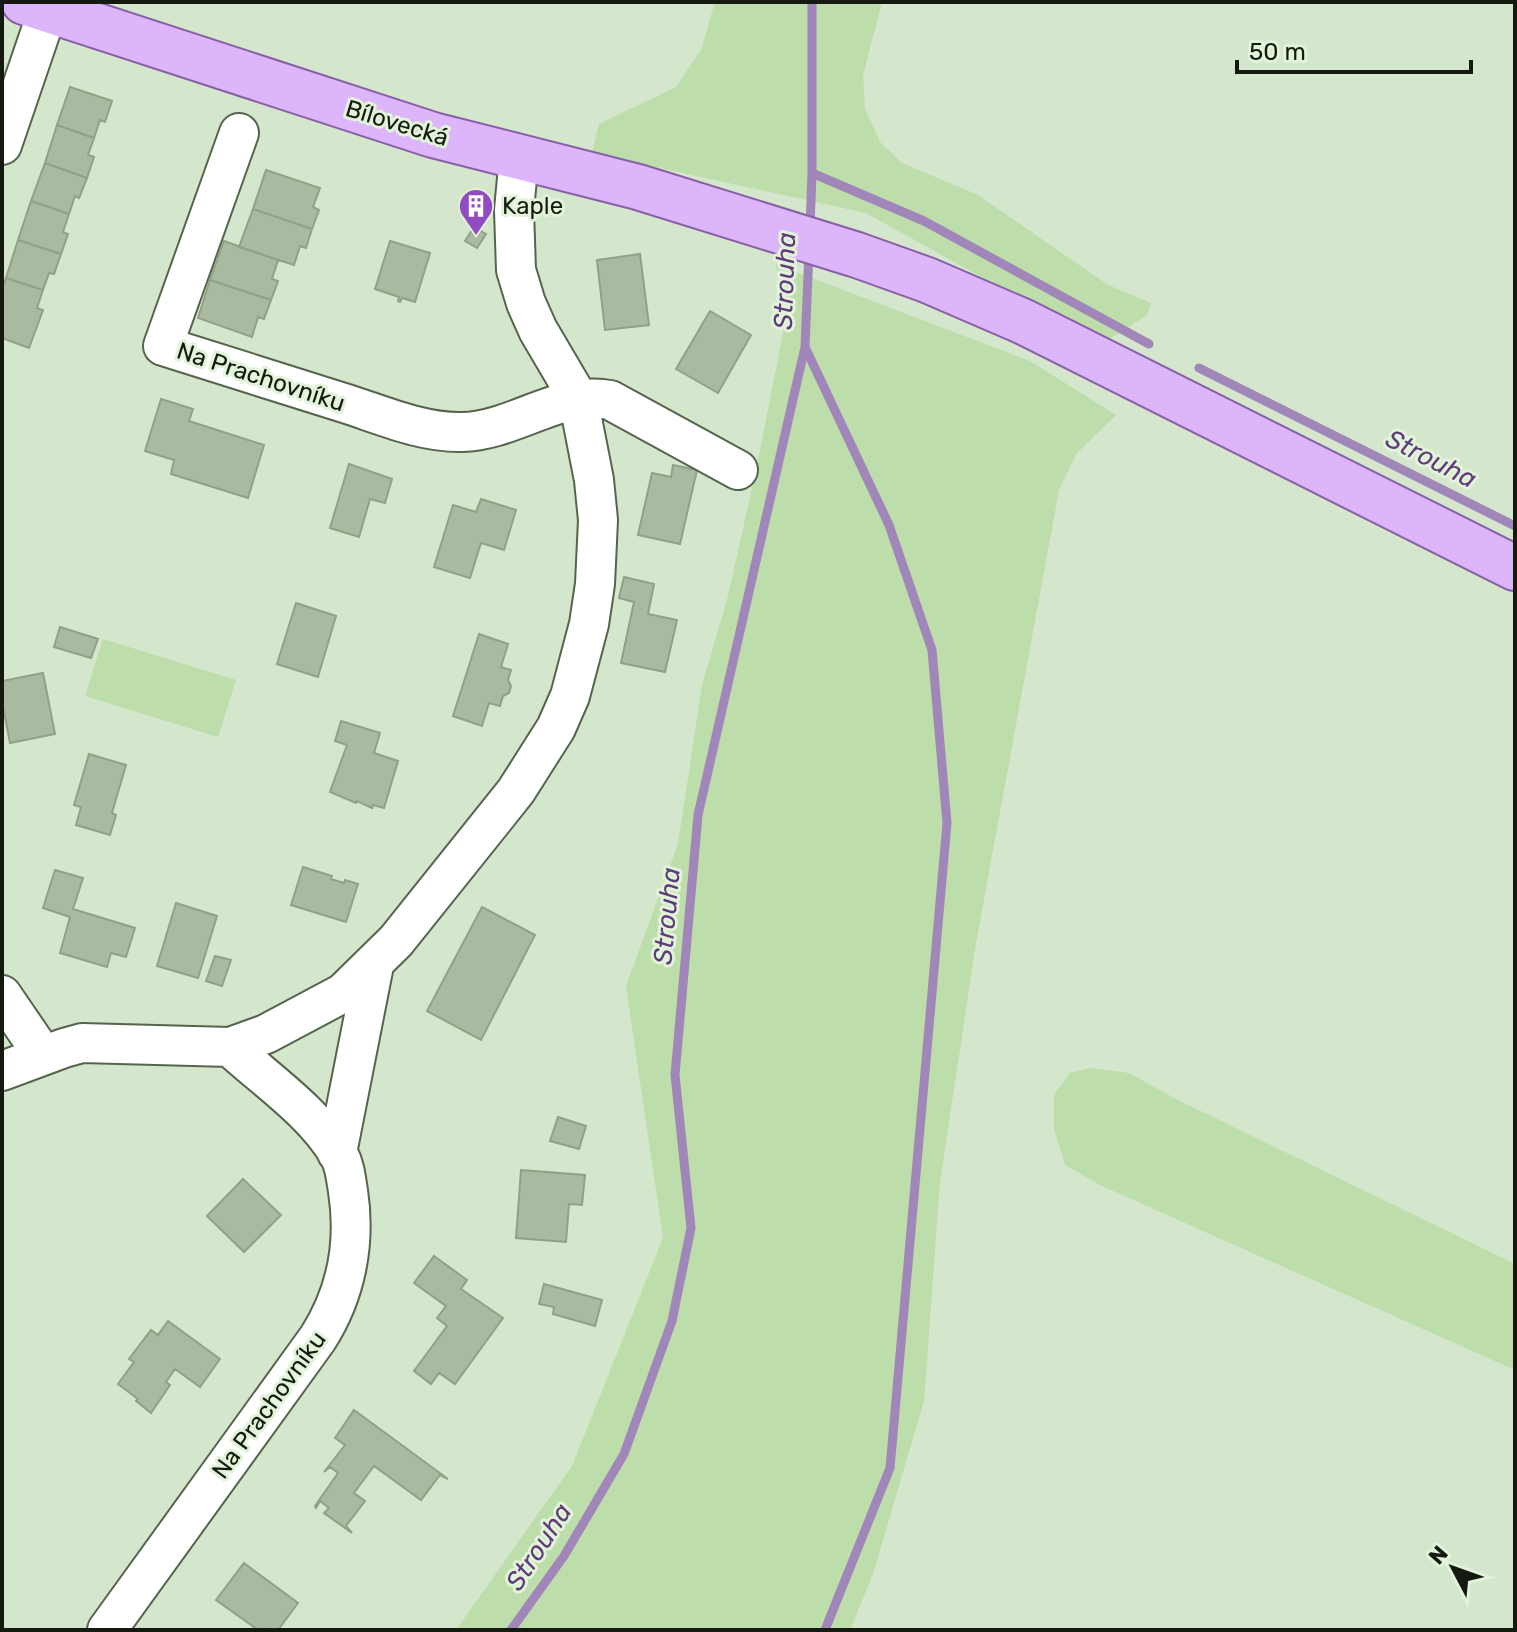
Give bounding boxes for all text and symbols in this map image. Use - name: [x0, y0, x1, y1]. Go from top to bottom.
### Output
- scale bar: [1237, 24, 1471, 74]
- text: 50 m: [1249, 38, 1306, 66]
- street label: Bílovecká: [342, 94, 452, 152]
- building icon: Kaple: [457, 187, 495, 237]
- place label: Kaple: [502, 192, 563, 220]
- water label: Strouha: [768, 232, 802, 330]
- street label: Na Prachovníku: [173, 337, 349, 417]
- water label: Strouha: [1381, 423, 1481, 495]
- water label: Strouha: [647, 866, 687, 966]
- street label: Na Prachovníku: [206, 1326, 332, 1484]
- water label: Strouha: [499, 1498, 579, 1596]
- north arrow: [1413, 1528, 1493, 1608]
- text: N: [1423, 1540, 1454, 1570]

